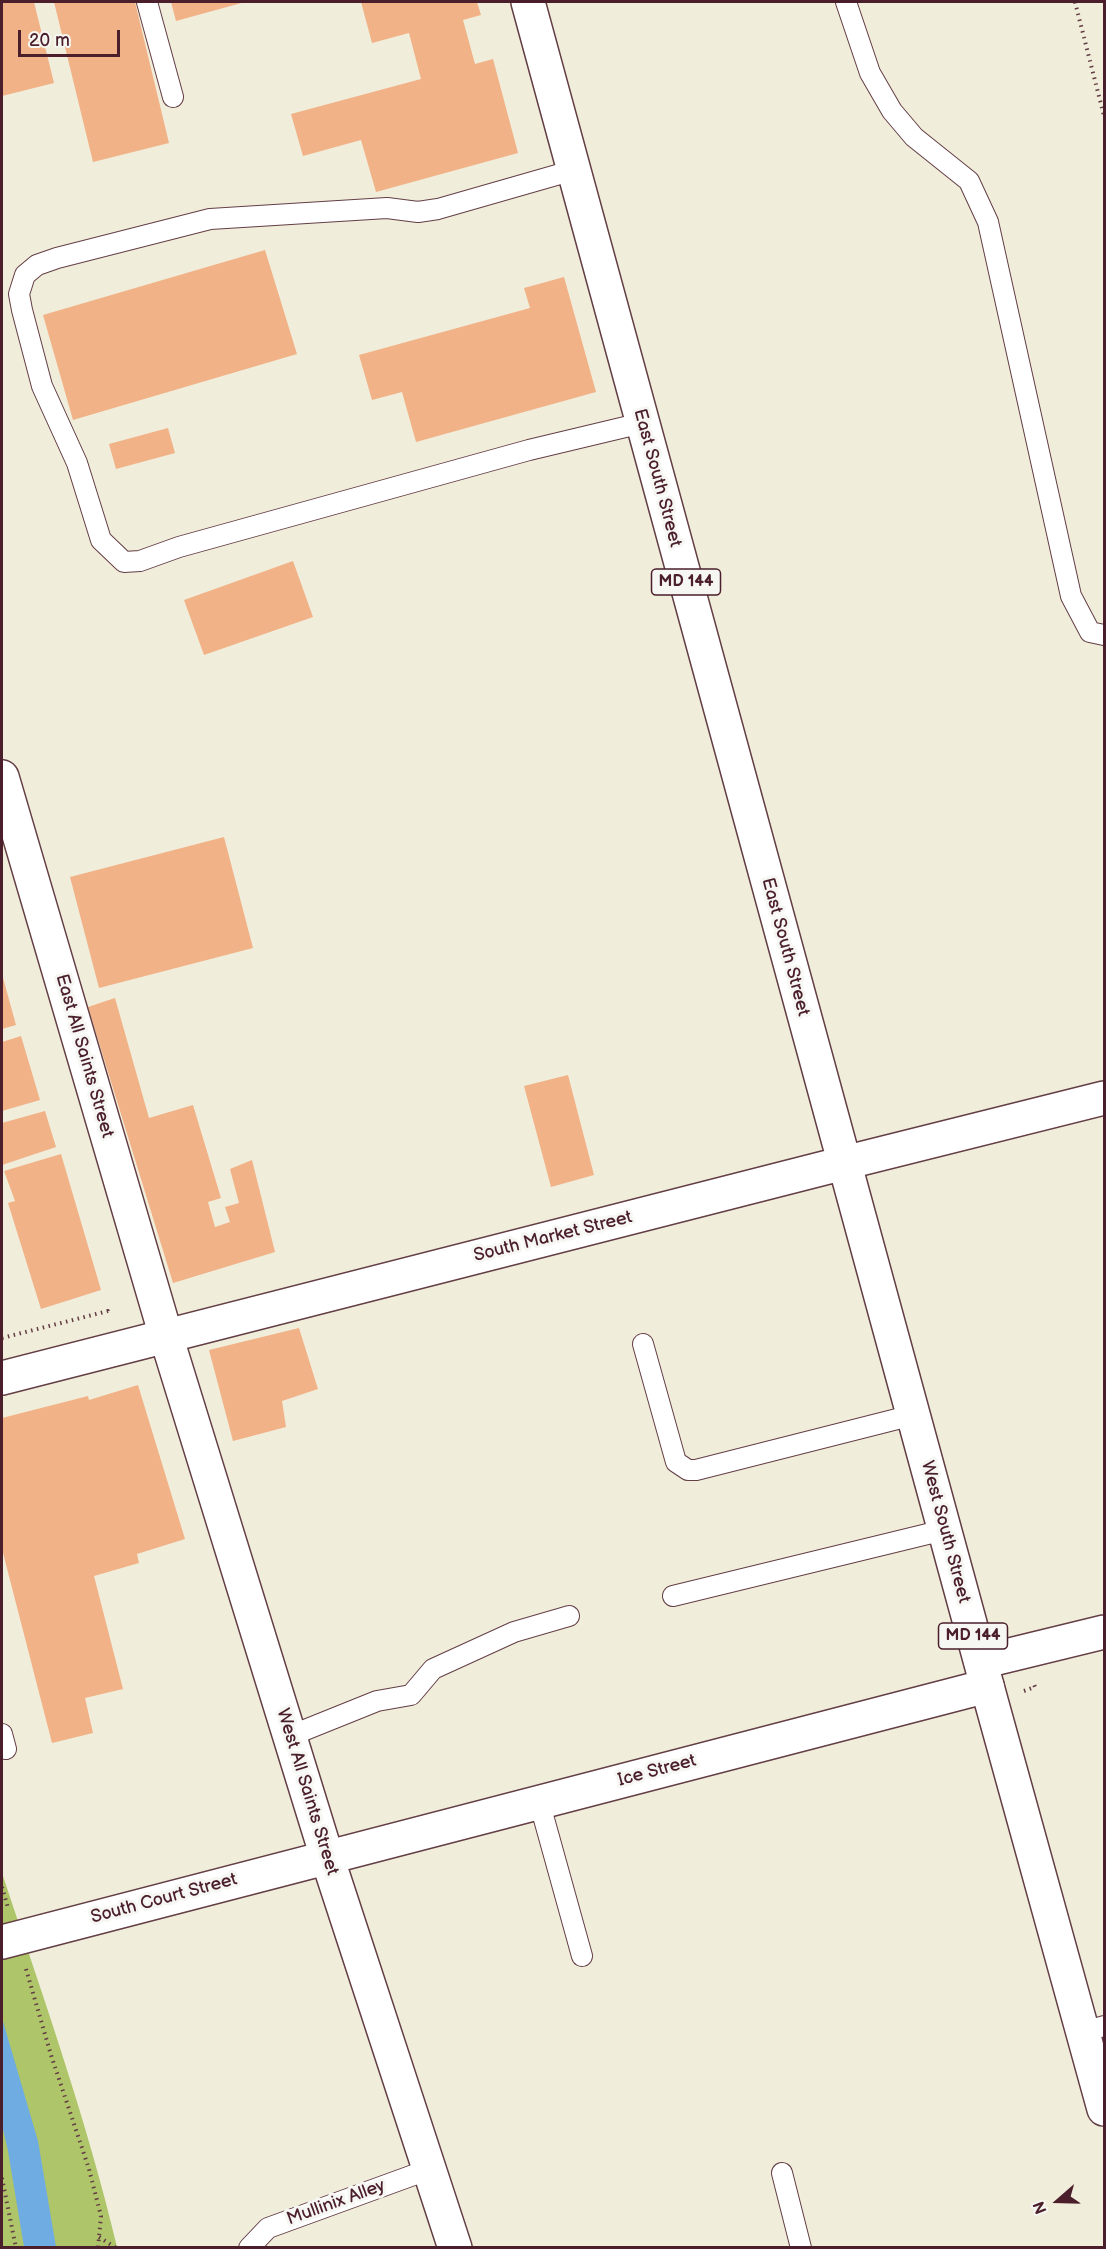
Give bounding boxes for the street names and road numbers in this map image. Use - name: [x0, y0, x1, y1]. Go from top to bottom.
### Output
- street label: East South Street: [628, 407, 686, 549]
- road number: MD 144: [652, 569, 720, 595]
- street label: East South Street: [756, 876, 814, 1018]
- street label: East All Saints Street: [50, 972, 118, 1140]
- street label: South Market Street: [472, 1207, 634, 1267]
- street label: West South Street: [916, 1459, 974, 1605]
- road number: MD 144: [938, 1623, 1008, 1649]
- street label: West All Saints Street: [271, 1706, 343, 1878]
- street label: Ice Street: [616, 1750, 698, 1792]
- street label: South Court Street: [88, 1869, 240, 1929]
- street label: Mullinix Alley: [284, 2175, 388, 2231]

